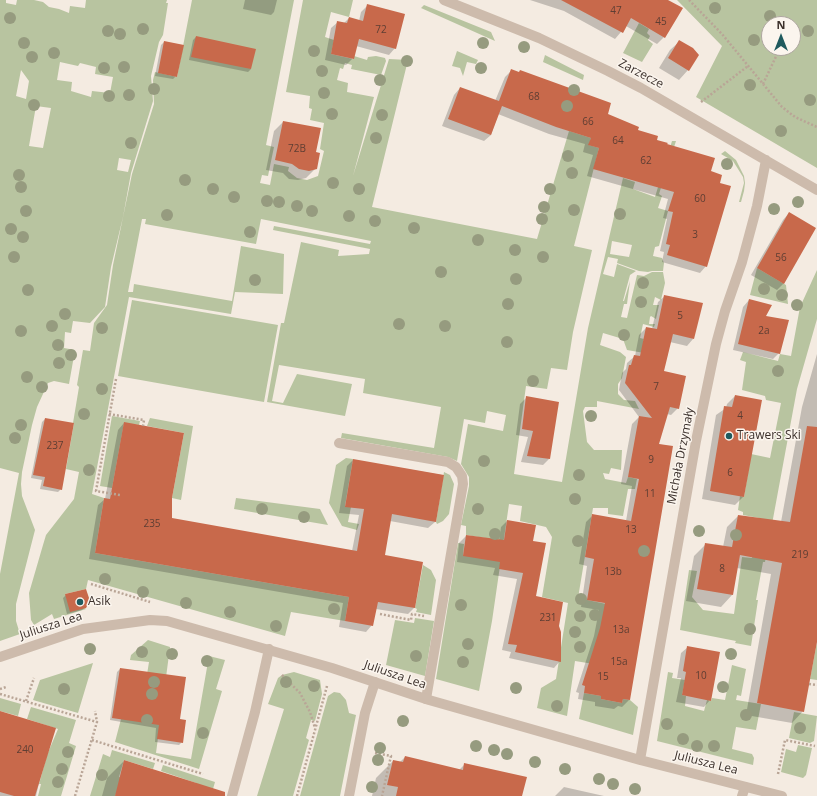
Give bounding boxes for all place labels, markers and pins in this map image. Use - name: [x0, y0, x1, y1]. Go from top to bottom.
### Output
- place label: Trawers Ski: [737, 429, 801, 443]
- marker: Trawers Ski: [724, 431, 734, 441]
- place label: Asik: [88, 595, 111, 609]
- marker: Asik: [75, 597, 85, 607]

